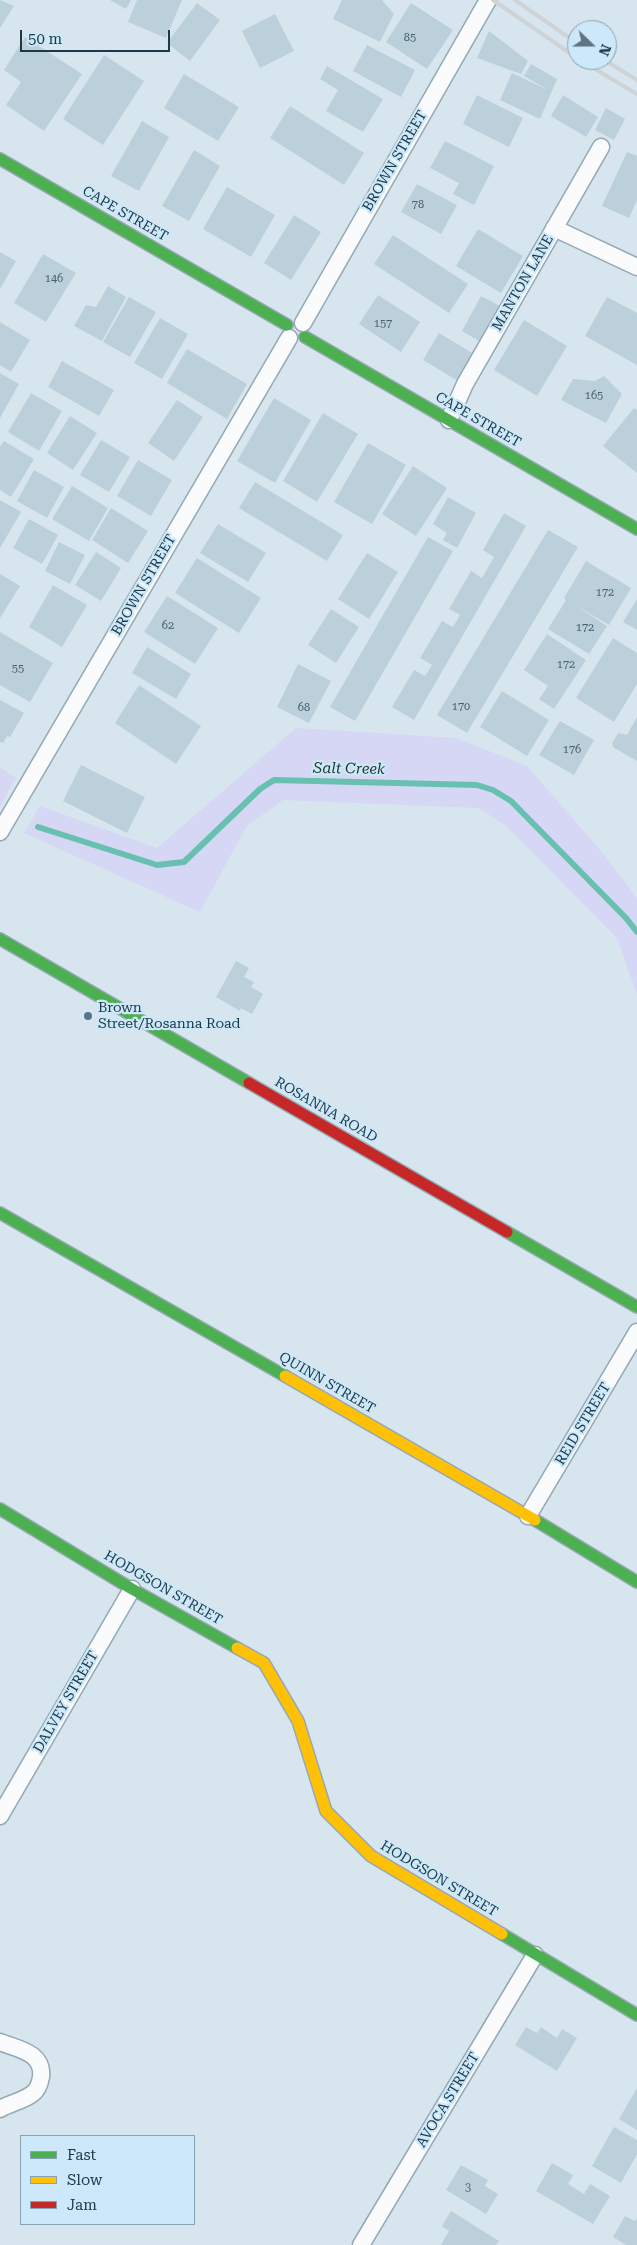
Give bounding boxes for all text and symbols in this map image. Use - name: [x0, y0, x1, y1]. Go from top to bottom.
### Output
- scale bar: [22, 20, 172, 52]
- north arrow: [567, 20, 617, 70]
- text: 50 m: [28, 30, 62, 48]
- house number: 85: [404, 31, 416, 45]
- text: N: [596, 42, 614, 58]
- street label: BROWN STREET: [359, 108, 431, 214]
- street label: CAPE STREET: [79, 183, 171, 245]
- house number: 78: [412, 198, 424, 212]
- street label: MANTON LANE: [489, 232, 557, 334]
- house number: 146: [45, 272, 63, 286]
- house number: 157: [374, 317, 392, 331]
- street label: CAPE STREET: [432, 389, 524, 451]
- house number: 165: [585, 389, 603, 403]
- street label: BROWN STREET: [108, 532, 180, 638]
- house number: 172: [596, 586, 614, 600]
- house number: 62: [162, 619, 174, 633]
- house number: 172: [576, 621, 594, 635]
- house number: 172: [557, 658, 575, 672]
- house number: 55: [12, 662, 24, 676]
- house number: 170: [452, 700, 470, 714]
- house number: 68: [298, 701, 310, 715]
- house number: 176: [563, 743, 581, 757]
- water label: Salt Creek: [313, 759, 385, 779]
- place label: Brown Street/Rosanna Road: [98, 1000, 240, 1032]
- marker: Brown Street/Rosanna Road: [82, 1010, 94, 1022]
- street label: ROSANNA ROAD: [272, 1074, 380, 1146]
- street label: QUINN STREET: [276, 1349, 378, 1417]
- street label: REID STREET: [552, 1380, 614, 1468]
- street label: HODGSON STREET: [101, 1547, 225, 1629]
- street label: DALVEY STREET: [30, 1648, 102, 1756]
- street label: HODGSON STREET: [377, 1837, 501, 1921]
- street label: AVOCA STREET: [413, 2050, 483, 2150]
- legend: [20, 2135, 195, 2225]
- text: Fast: [67, 2146, 96, 2164]
- text: Slow: [67, 2171, 102, 2189]
- house number: 3: [465, 2181, 471, 2195]
- text: Jam: [67, 2196, 97, 2214]

